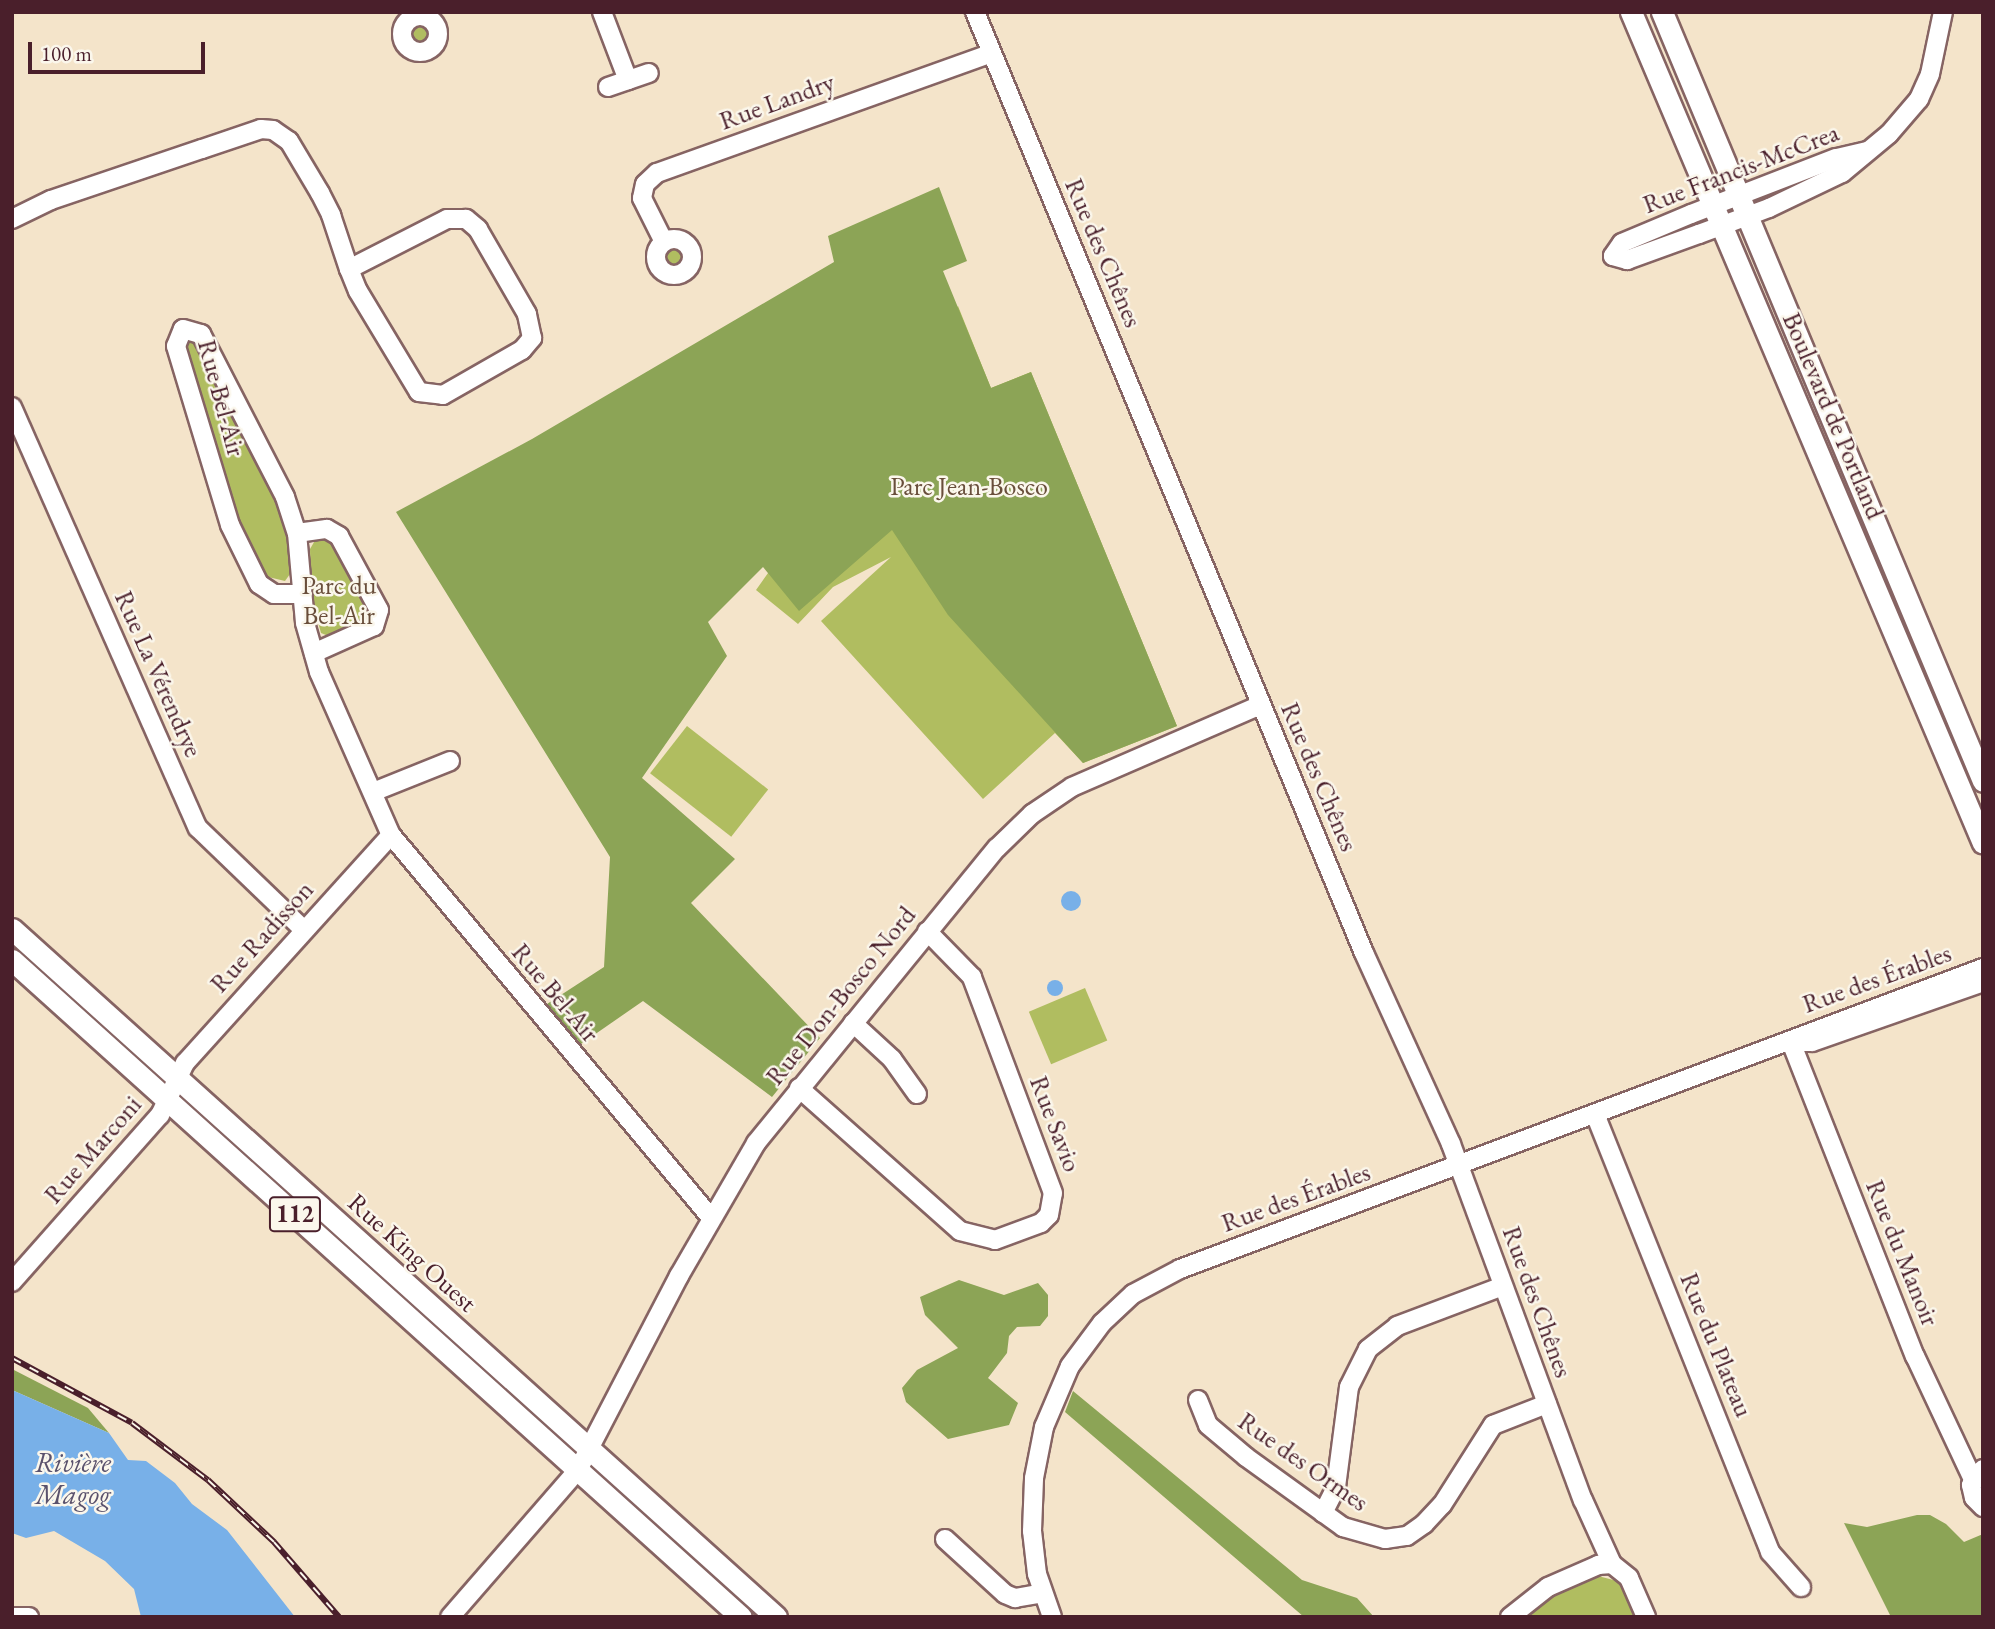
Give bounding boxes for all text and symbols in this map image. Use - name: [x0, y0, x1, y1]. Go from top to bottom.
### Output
- scale bar: [32, 28, 208, 72]
- text: 100 m: [41, 40, 92, 67]
- street label: Rue Landry: [715, 67, 839, 137]
- street label: Rue Francis-McCrea: [1639, 117, 1843, 221]
- street label: Rue des Chênes: [1058, 174, 1148, 332]
- street label: Boulevard de Portland: [1775, 308, 1891, 524]
- street label: Rue Bel-Air: [190, 336, 252, 460]
- park label: Parc Jean-Bosco: [890, 471, 1048, 503]
- park label: Parc du Bel-Air: [302, 570, 376, 632]
- street label: Rue La Vérendrye: [107, 586, 209, 762]
- street label: Rue des Chênes: [1274, 698, 1364, 856]
- street label: Rue Radisson: [204, 875, 320, 999]
- street label: Rue Don-Bosco Nord: [759, 900, 923, 1092]
- street label: Rue Bel-Air: [505, 937, 605, 1049]
- street label: Rue des Érables: [1798, 938, 1956, 1020]
- street label: Rue Savio: [1022, 1072, 1088, 1176]
- street label: Rue Marconi: [38, 1090, 148, 1210]
- street label: Rue des Érables: [1217, 1157, 1375, 1239]
- street label: Rue du Manoir: [1859, 1175, 1945, 1331]
- street label: Rue King Ouest: [341, 1187, 483, 1319]
- road number: 112: [269, 1194, 321, 1234]
- street label: Rue des Chênes: [1495, 1222, 1579, 1382]
- street label: Rue du Plateau: [1673, 1268, 1759, 1422]
- street label: Rue des Ormes: [1232, 1406, 1374, 1518]
- water label: Rivière Magog: [35, 1445, 111, 1511]

